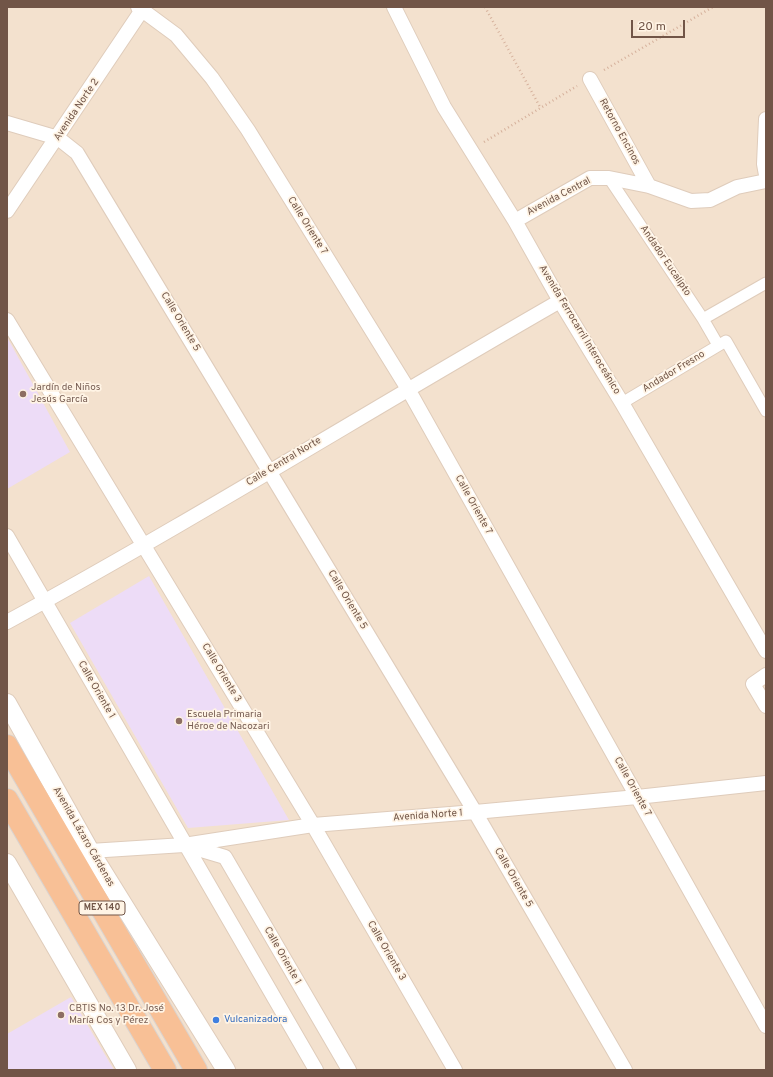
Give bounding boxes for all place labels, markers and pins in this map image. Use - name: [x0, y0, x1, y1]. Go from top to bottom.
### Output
- place label: Jardín de Niños Jesús García: [31, 382, 100, 406]
- marker: Jardín de Niños Jesús García: [18, 389, 28, 399]
- place label: Escuela Primaria Héroe de Nacozari: [187, 709, 269, 732]
- marker: Escuela Primaria Héroe de Nacozari: [174, 716, 184, 726]
- place label: CBTIS No. 13 Dr. José María Cos y Pérez: [69, 1003, 164, 1026]
- marker: CBTIS No. 13 Dr. José María Cos y Pérez: [56, 1010, 66, 1020]
- place label: Vulcanizadora: [224, 1014, 287, 1026]
- marker: Vulcanizadora: [211, 1015, 221, 1025]

